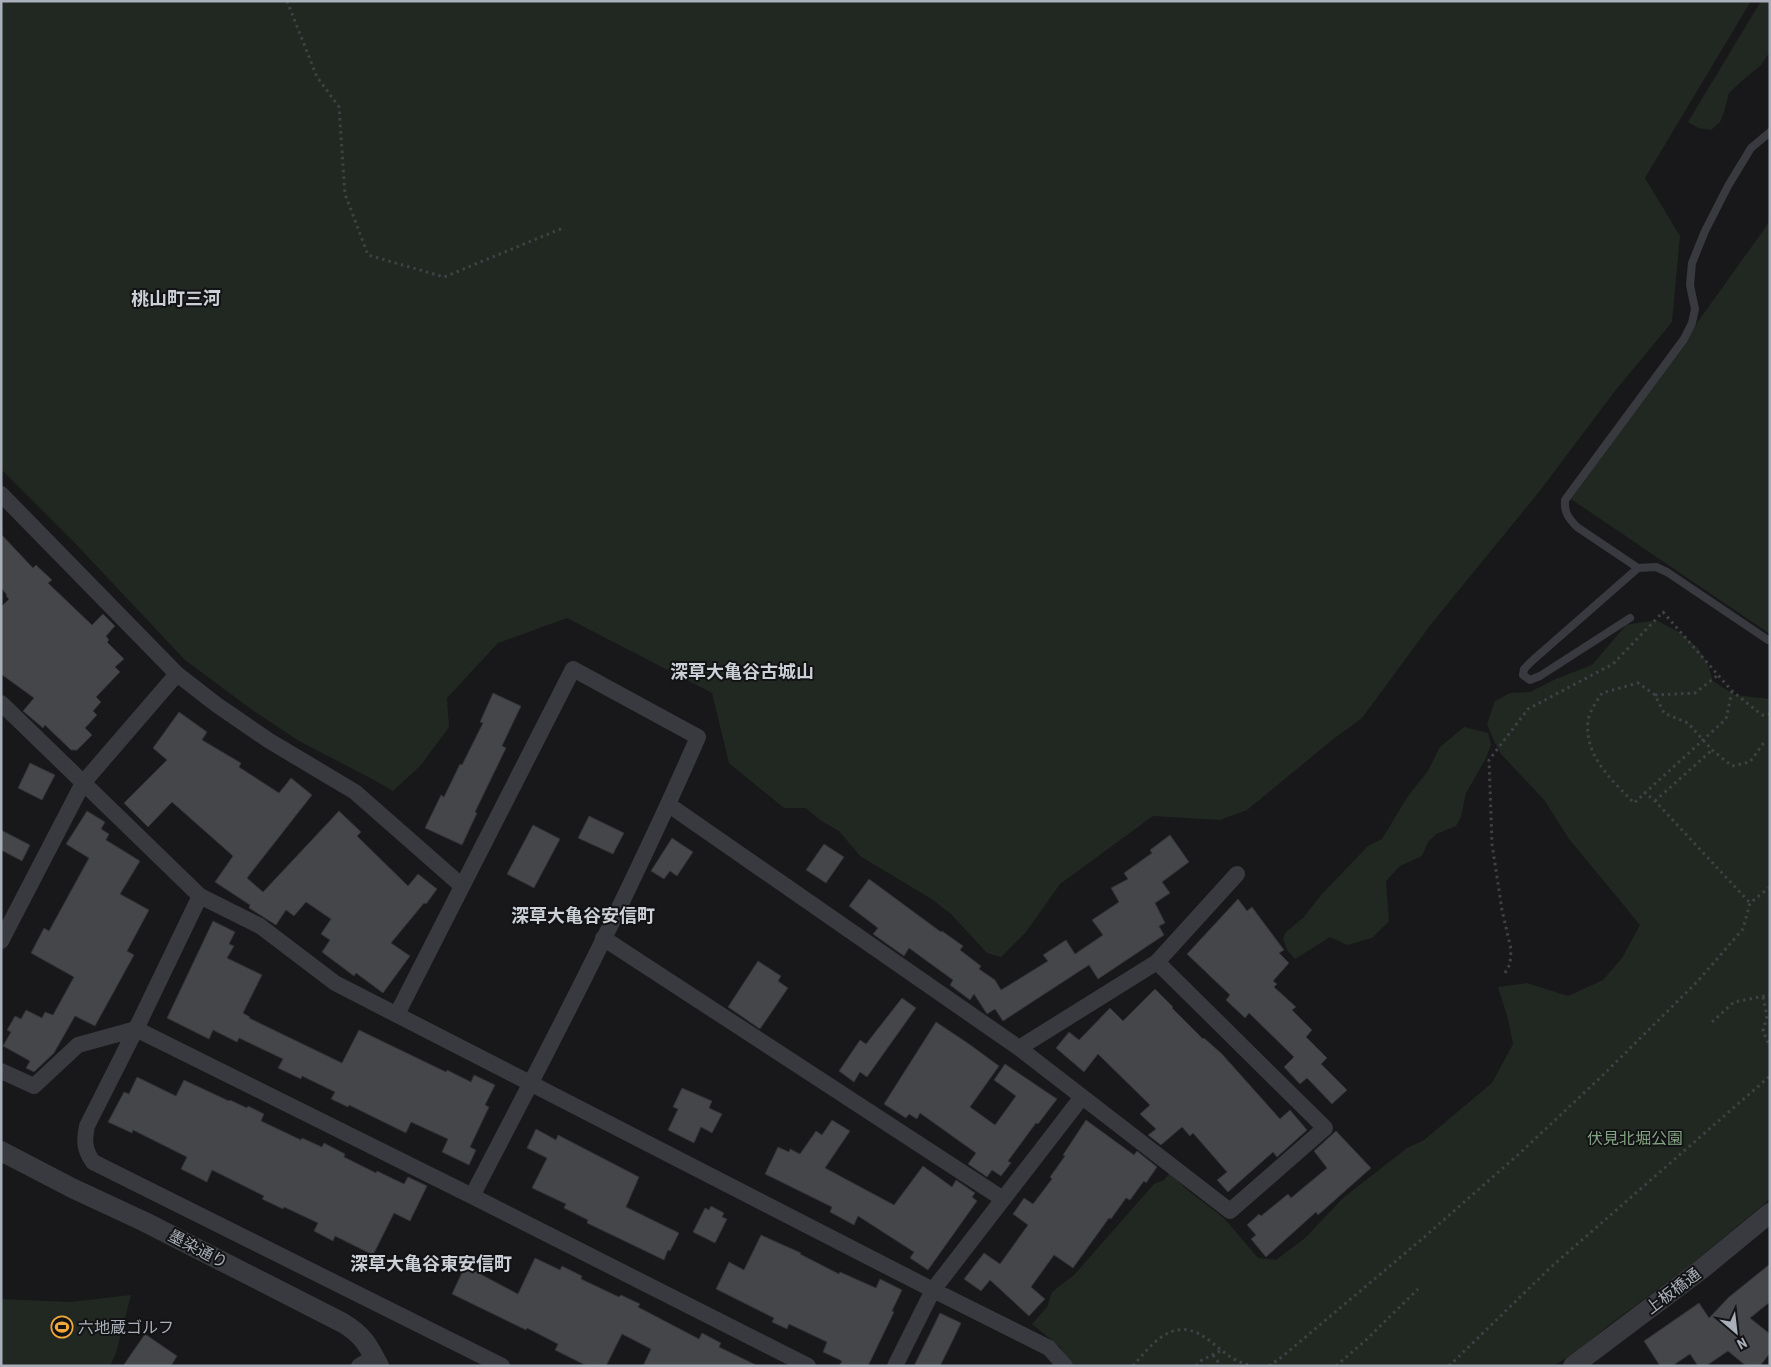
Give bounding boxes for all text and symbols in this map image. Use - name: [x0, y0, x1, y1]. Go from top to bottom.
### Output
- district label: 桃山町三河: [131, 288, 221, 309]
- district label: 深草大亀谷古城山: [670, 661, 814, 682]
- district label: 深草大亀谷安信町: [511, 905, 655, 926]
- park label: 伏見北堀公園: [1587, 1129, 1683, 1148]
- street label: 墨染通り: [165, 1226, 231, 1272]
- district label: 深草大亀谷東安信町: [350, 1253, 512, 1274]
- street label: 上板橋通: [1642, 1264, 1704, 1318]
- north arrow: [1711, 1307, 1761, 1357]
- sports icon: 六地蔵ゴルフ: [50, 1315, 74, 1339]
- place label: 六地蔵ゴルフ: [78, 1318, 174, 1337]
- text: N: [1735, 1334, 1750, 1353]

